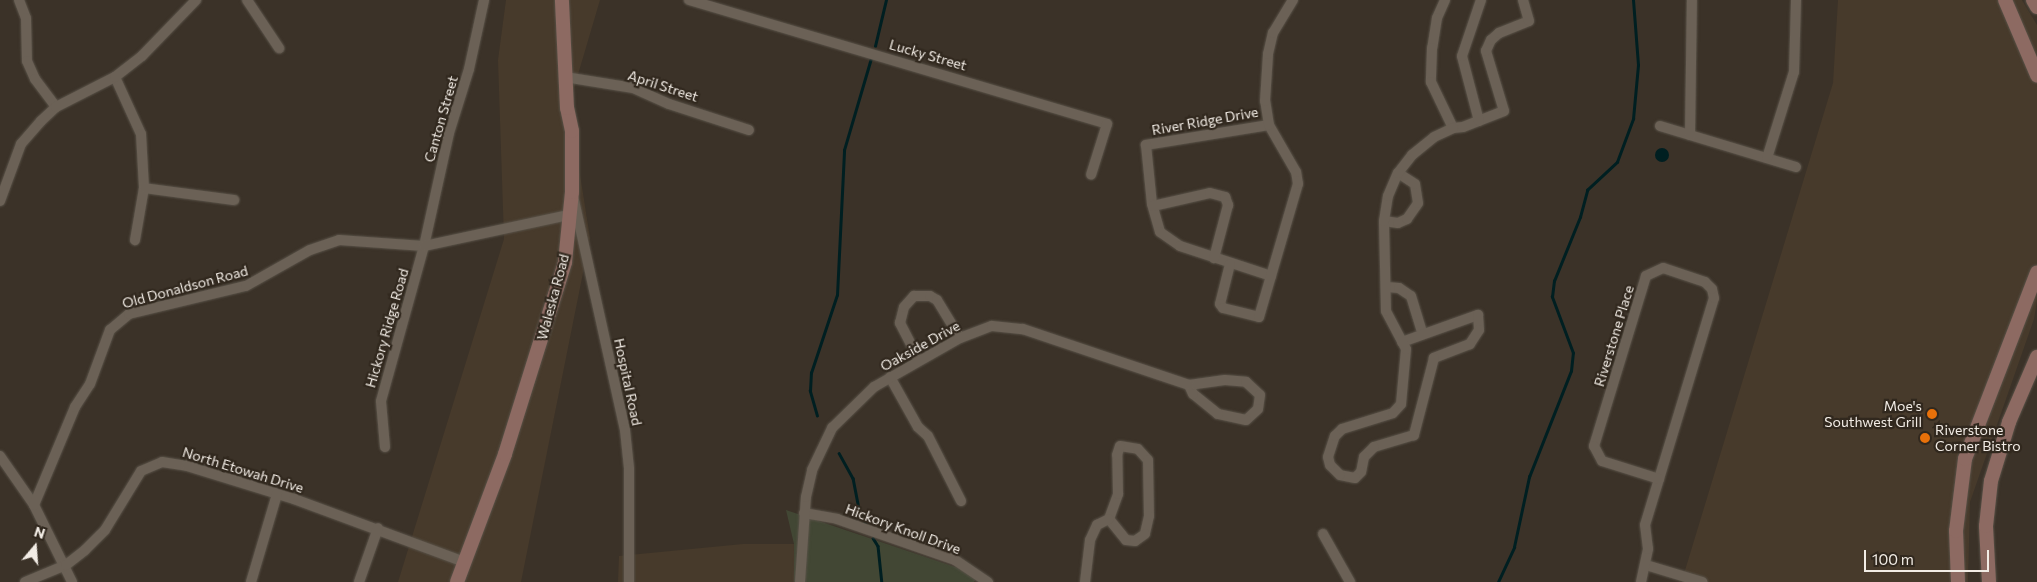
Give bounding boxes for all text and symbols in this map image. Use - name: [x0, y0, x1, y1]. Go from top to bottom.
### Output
- street label: Lucky Street: [887, 36, 969, 74]
- street label: April Street: [626, 67, 700, 105]
- street label: Canton Street: [421, 74, 461, 164]
- street label: River Ridge Drive: [1150, 103, 1260, 139]
- street label: Waleska Road: [533, 252, 573, 342]
- street label: Old Donaldson Road: [120, 262, 250, 312]
- street label: Hickory Ridge Road: [362, 266, 412, 390]
- street label: Riverstone Place: [1591, 283, 1637, 389]
- street label: Oakside Drive: [877, 317, 963, 375]
- street label: Hospital Road: [611, 337, 645, 427]
- place label: Moe's Southwest Grill: [1824, 398, 1922, 431]
- marker: Moe's Southwest Grill: [1926, 408, 1938, 420]
- place label: Riverstone Corner Bistro: [1935, 422, 2021, 454]
- marker: Riverstone Corner Bistro: [1919, 432, 1931, 444]
- street label: North Etowah Drive: [180, 444, 306, 496]
- street label: Hickory Knoll Drive: [843, 500, 963, 558]
- north arrow: [10, 522, 60, 572]
- text: N: [32, 523, 47, 542]
- scale bar: [1867, 540, 1992, 572]
- text: 100 m: [1872, 550, 1914, 568]

